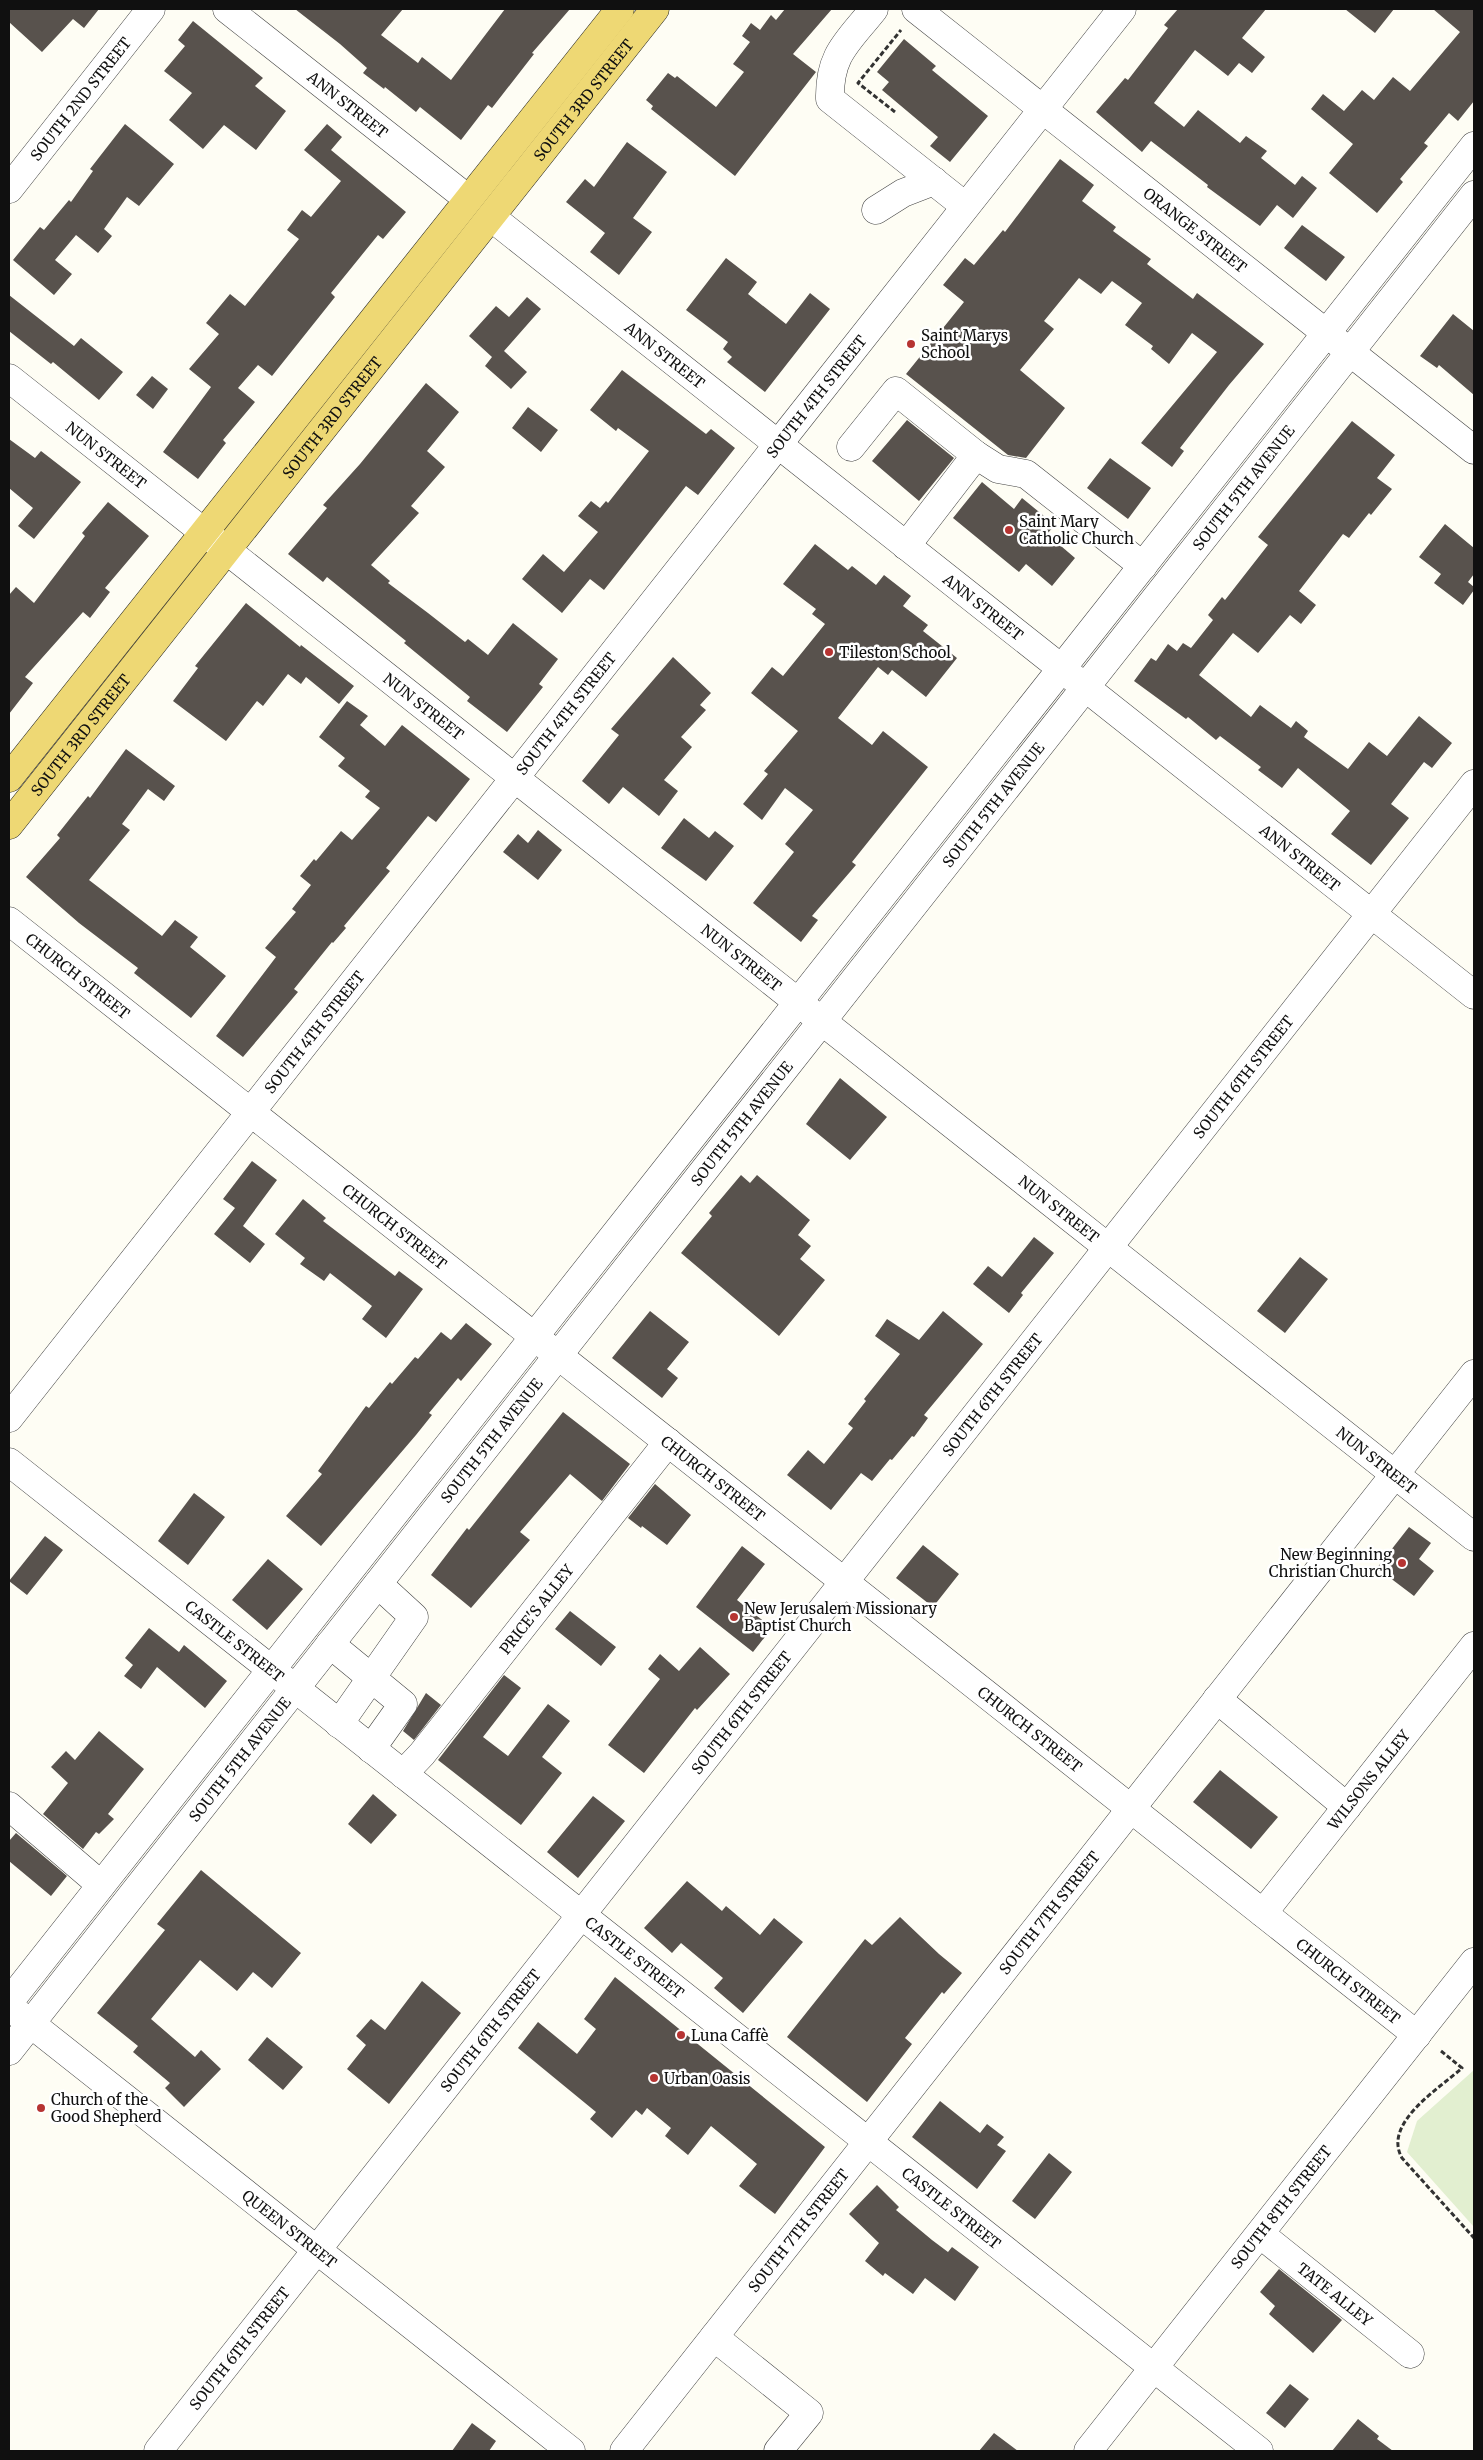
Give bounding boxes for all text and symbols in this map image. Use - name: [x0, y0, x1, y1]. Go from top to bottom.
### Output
- street label: SOUTH 2ND STREET: [26, 33, 135, 164]
- street label: SOUTH 3RD STREET: [529, 35, 637, 164]
- street label: ANN STREET: [303, 66, 392, 142]
- street label: ORANGE STREET: [1140, 183, 1251, 277]
- street label: ANN STREET: [621, 317, 709, 393]
- place label: Saint Marys School: [921, 326, 1008, 362]
- street label: SOUTH 4TH STREET: [762, 331, 871, 461]
- marker: Saint Marys School: [905, 338, 917, 350]
- street label: SOUTH 3RD STREET: [278, 352, 386, 482]
- street label: NUN STREET: [62, 417, 151, 493]
- street label: SOUTH 5TH AVENUE: [1188, 421, 1299, 554]
- place label: Saint Mary Catholic Church: [1019, 512, 1134, 548]
- marker: Saint Mary Catholic Church: [1003, 524, 1015, 536]
- street label: ANN STREET: [939, 569, 1028, 645]
- place label: Tileston School: [839, 643, 951, 662]
- marker: Tileston School: [823, 646, 835, 658]
- street label: SOUTH 4TH STREET: [511, 648, 620, 778]
- street label: NUN STREET: [380, 669, 468, 744]
- street label: SOUTH 3RD STREET: [26, 670, 135, 799]
- street label: SOUTH 5TH AVENUE: [938, 738, 1048, 871]
- street label: ANN STREET: [1256, 819, 1344, 895]
- street label: NUN STREET: [697, 920, 786, 995]
- street label: CHURCH STREET: [22, 929, 134, 1023]
- street label: SOUTH 4TH STREET: [260, 966, 368, 1097]
- street label: SOUTH 6TH STREET: [1189, 1011, 1298, 1142]
- street label: SOUTH 5TH AVENUE: [686, 1057, 797, 1189]
- street label: NUN STREET: [1015, 1171, 1104, 1247]
- street label: CHURCH STREET: [339, 1179, 451, 1274]
- street label: SOUTH 6TH STREET: [938, 1329, 1047, 1460]
- street label: SOUTH 5TH AVENUE: [436, 1374, 546, 1506]
- street label: NUN STREET: [1333, 1422, 1421, 1498]
- street label: CHURCH STREET: [657, 1431, 770, 1526]
- place label: New Beginning Christian Church: [1269, 1545, 1392, 1581]
- marker: New Beginning Christian Church: [1396, 1557, 1408, 1569]
- street label: PRICE'S ALLEY: [495, 1560, 577, 1658]
- street label: CASTLE STREET: [182, 1596, 289, 1686]
- place label: New Jerusalem Missionary Baptist Church: [744, 1599, 937, 1635]
- marker: New Jerusalem Missionary Baptist Church: [728, 1611, 740, 1623]
- street label: SOUTH 6TH STREET: [687, 1647, 796, 1778]
- street label: CHURCH STREET: [974, 1682, 1086, 1776]
- street label: SOUTH 5TH AVENUE: [184, 1692, 295, 1825]
- street label: WILSONS ALLEY: [1323, 1726, 1414, 1834]
- street label: SOUTH 7TH STREET: [995, 1847, 1104, 1978]
- street label: CASTLE STREET: [582, 1912, 689, 2002]
- street label: CHURCH STREET: [1293, 1934, 1405, 2028]
- street label: SOUTH 6TH STREET: [436, 1965, 545, 2095]
- place label: Luna Caffè: [691, 2026, 768, 2045]
- marker: Luna Caffè: [675, 2029, 687, 2041]
- place label: Urban Oasis: [664, 2069, 750, 2088]
- marker: Urban Oasis: [648, 2072, 660, 2084]
- place label: Church of the Good Shepherd: [51, 2090, 162, 2126]
- marker: Church of the Good Shepherd: [35, 2102, 47, 2114]
- street label: SOUTH 8TH STREET: [1226, 2141, 1335, 2272]
- street label: CASTLE STREET: [898, 2163, 1005, 2253]
- street label: SOUTH 7TH STREET: [744, 2165, 853, 2296]
- street label: QUEEN STREET: [239, 2185, 341, 2272]
- street label: TATE ALLEY: [1293, 2258, 1377, 2330]
- street label: SOUTH 6TH STREET: [185, 2283, 294, 2413]

